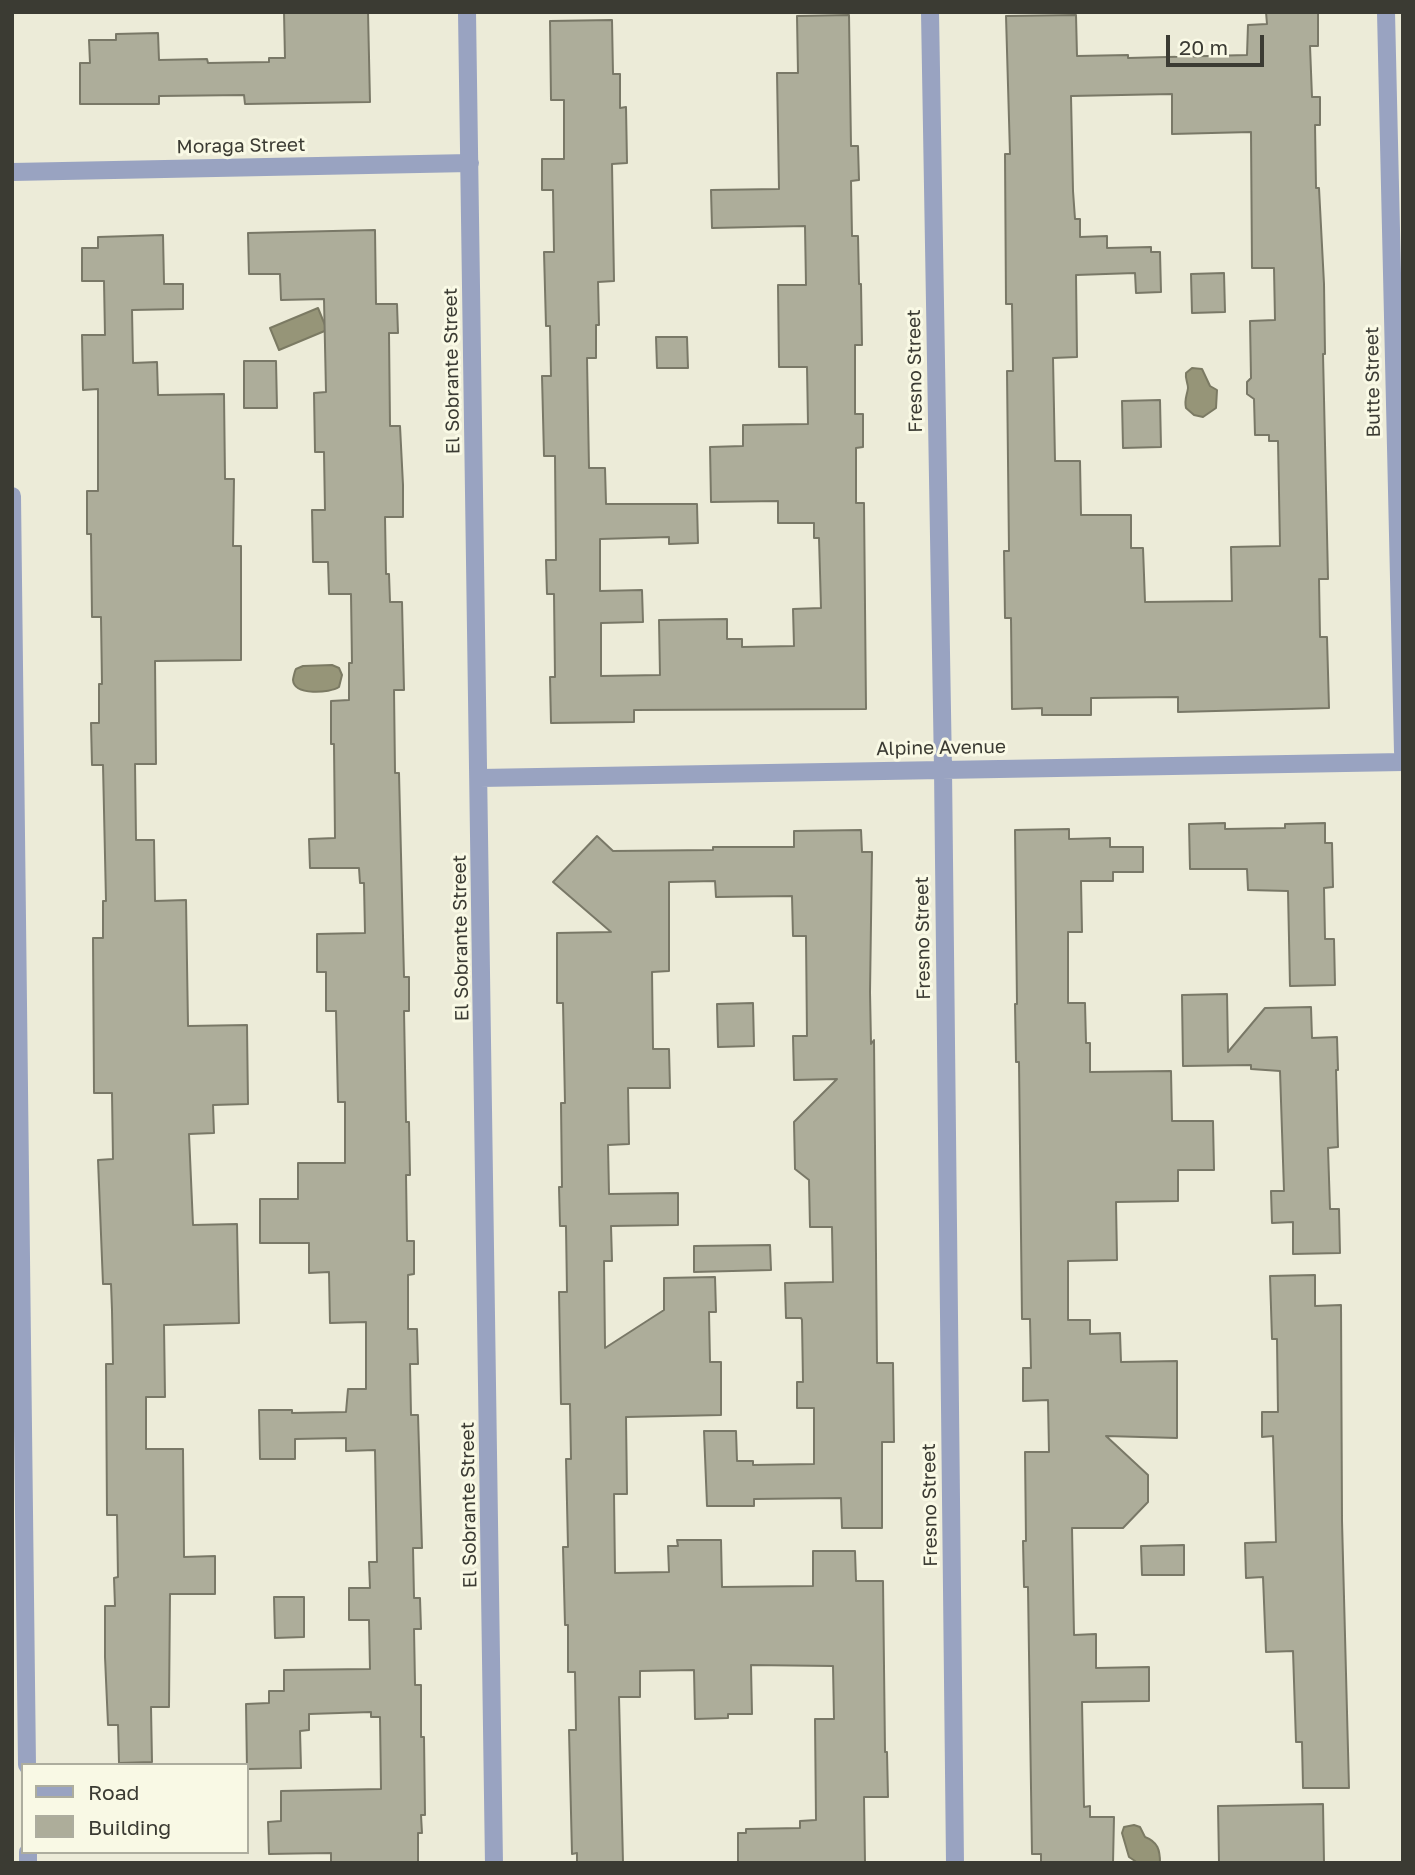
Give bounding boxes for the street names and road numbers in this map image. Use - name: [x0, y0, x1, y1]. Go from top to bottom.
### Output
- street label: Moraga Street: [176, 133, 306, 159]
- street label: El Sobrante Street: [439, 287, 465, 455]
- street label: Fresno Street: [903, 309, 927, 433]
- street label: Butte Street: [1361, 326, 1385, 438]
- street label: Alpine Avenue: [876, 735, 1006, 761]
- street label: El Sobrante Street: [448, 854, 474, 1022]
- street label: Fresno Street: [911, 876, 935, 1000]
- street label: El Sobrante Street: [456, 1421, 482, 1589]
- street label: Fresno Street: [918, 1443, 942, 1567]

